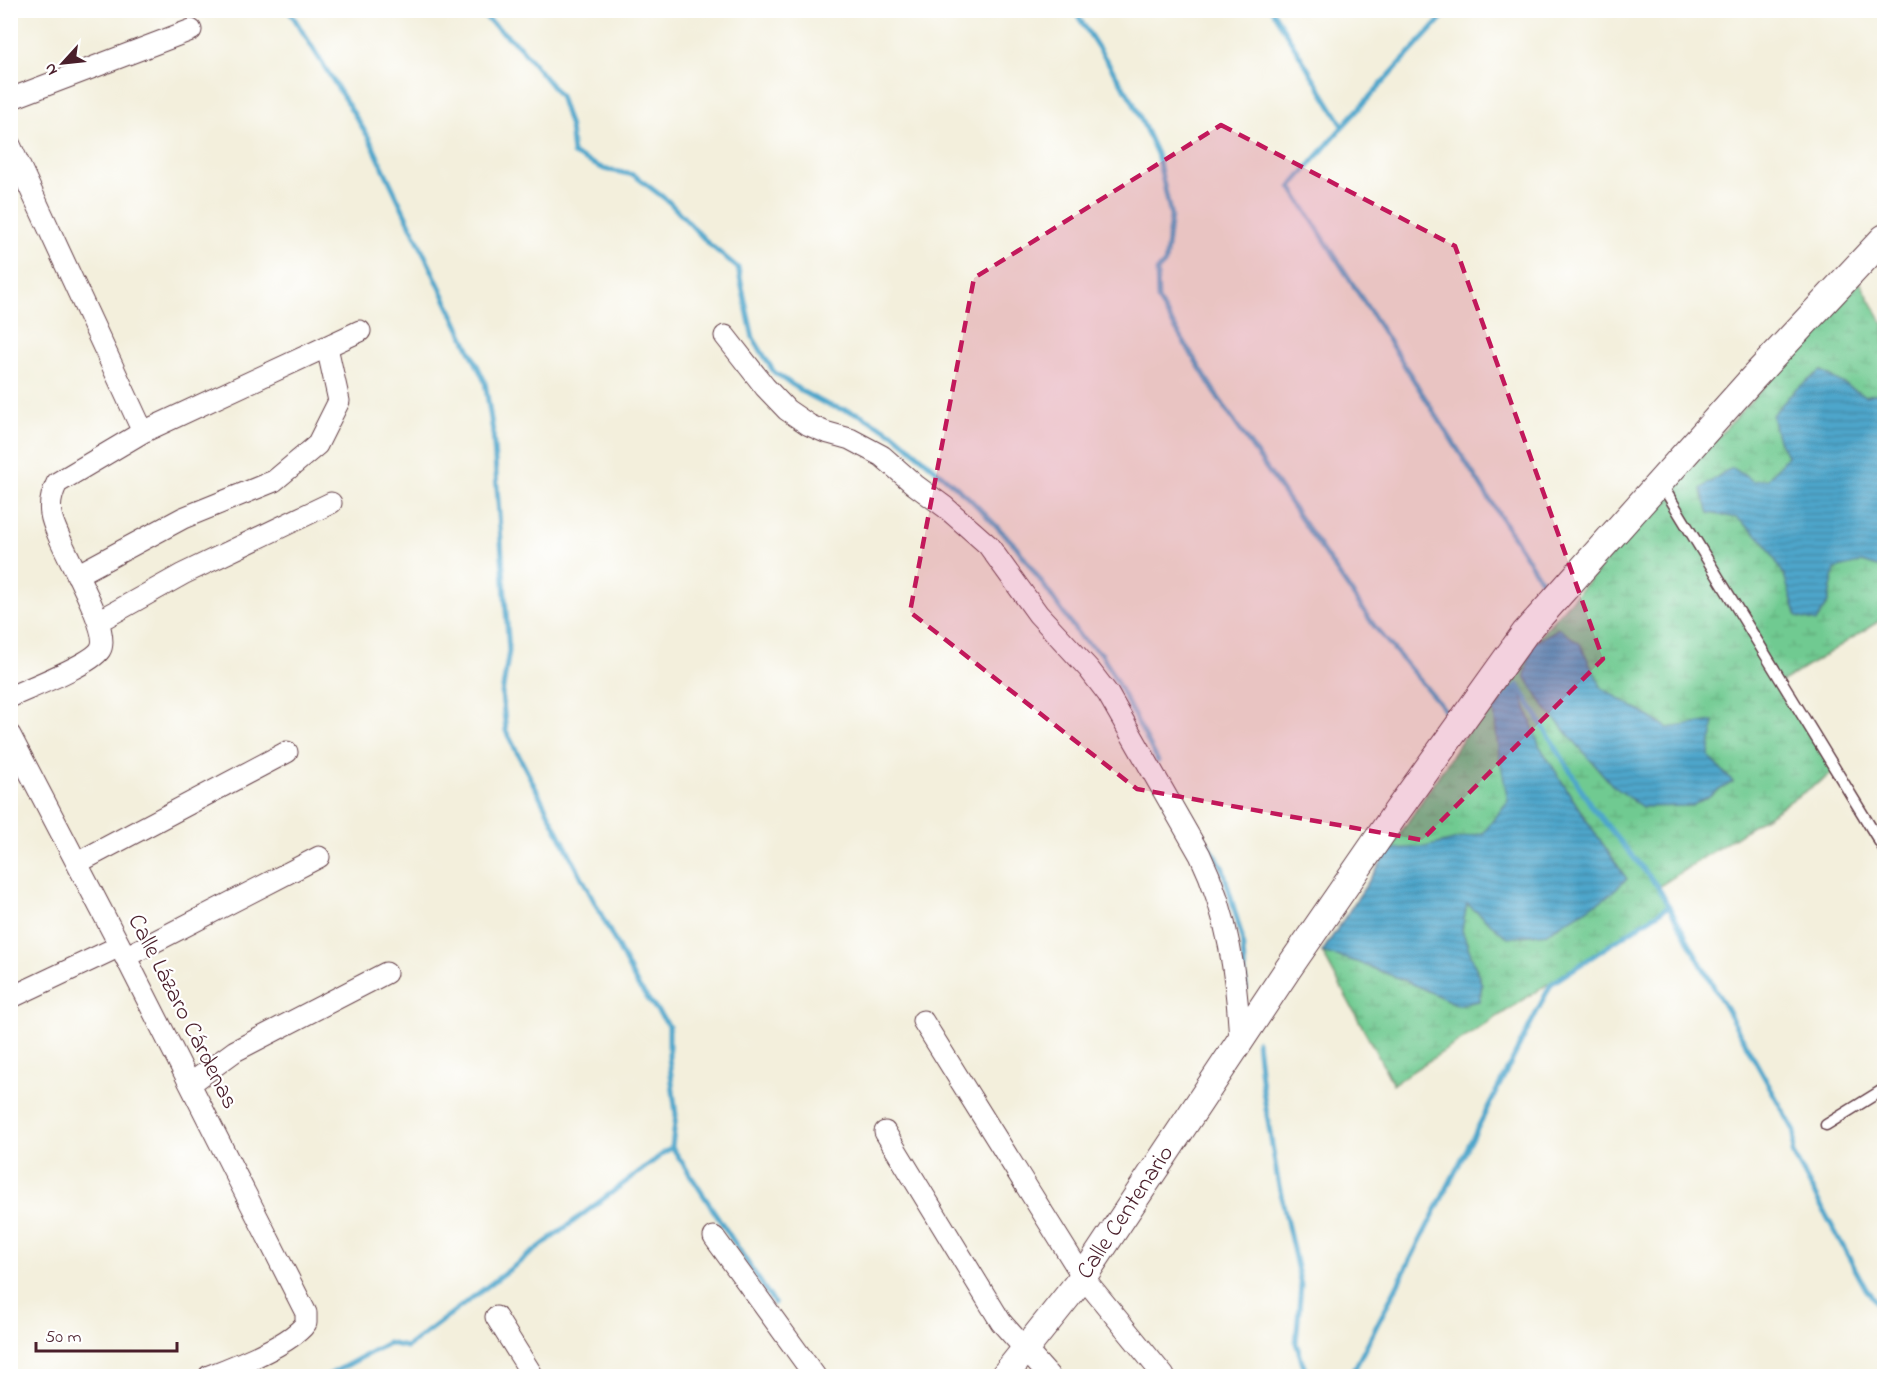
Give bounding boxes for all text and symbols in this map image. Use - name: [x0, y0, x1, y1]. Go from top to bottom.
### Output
- north arrow: [33, 33, 93, 93]
- text: N: [38, 58, 65, 79]
- street label: Calle Lázaro Cárdenas: [118, 908, 246, 1116]
- street label: Calle Centenario: [1068, 1139, 1183, 1287]
- scale bar: [36, 1315, 177, 1353]
- text: 50 m: [45, 1325, 82, 1351]

